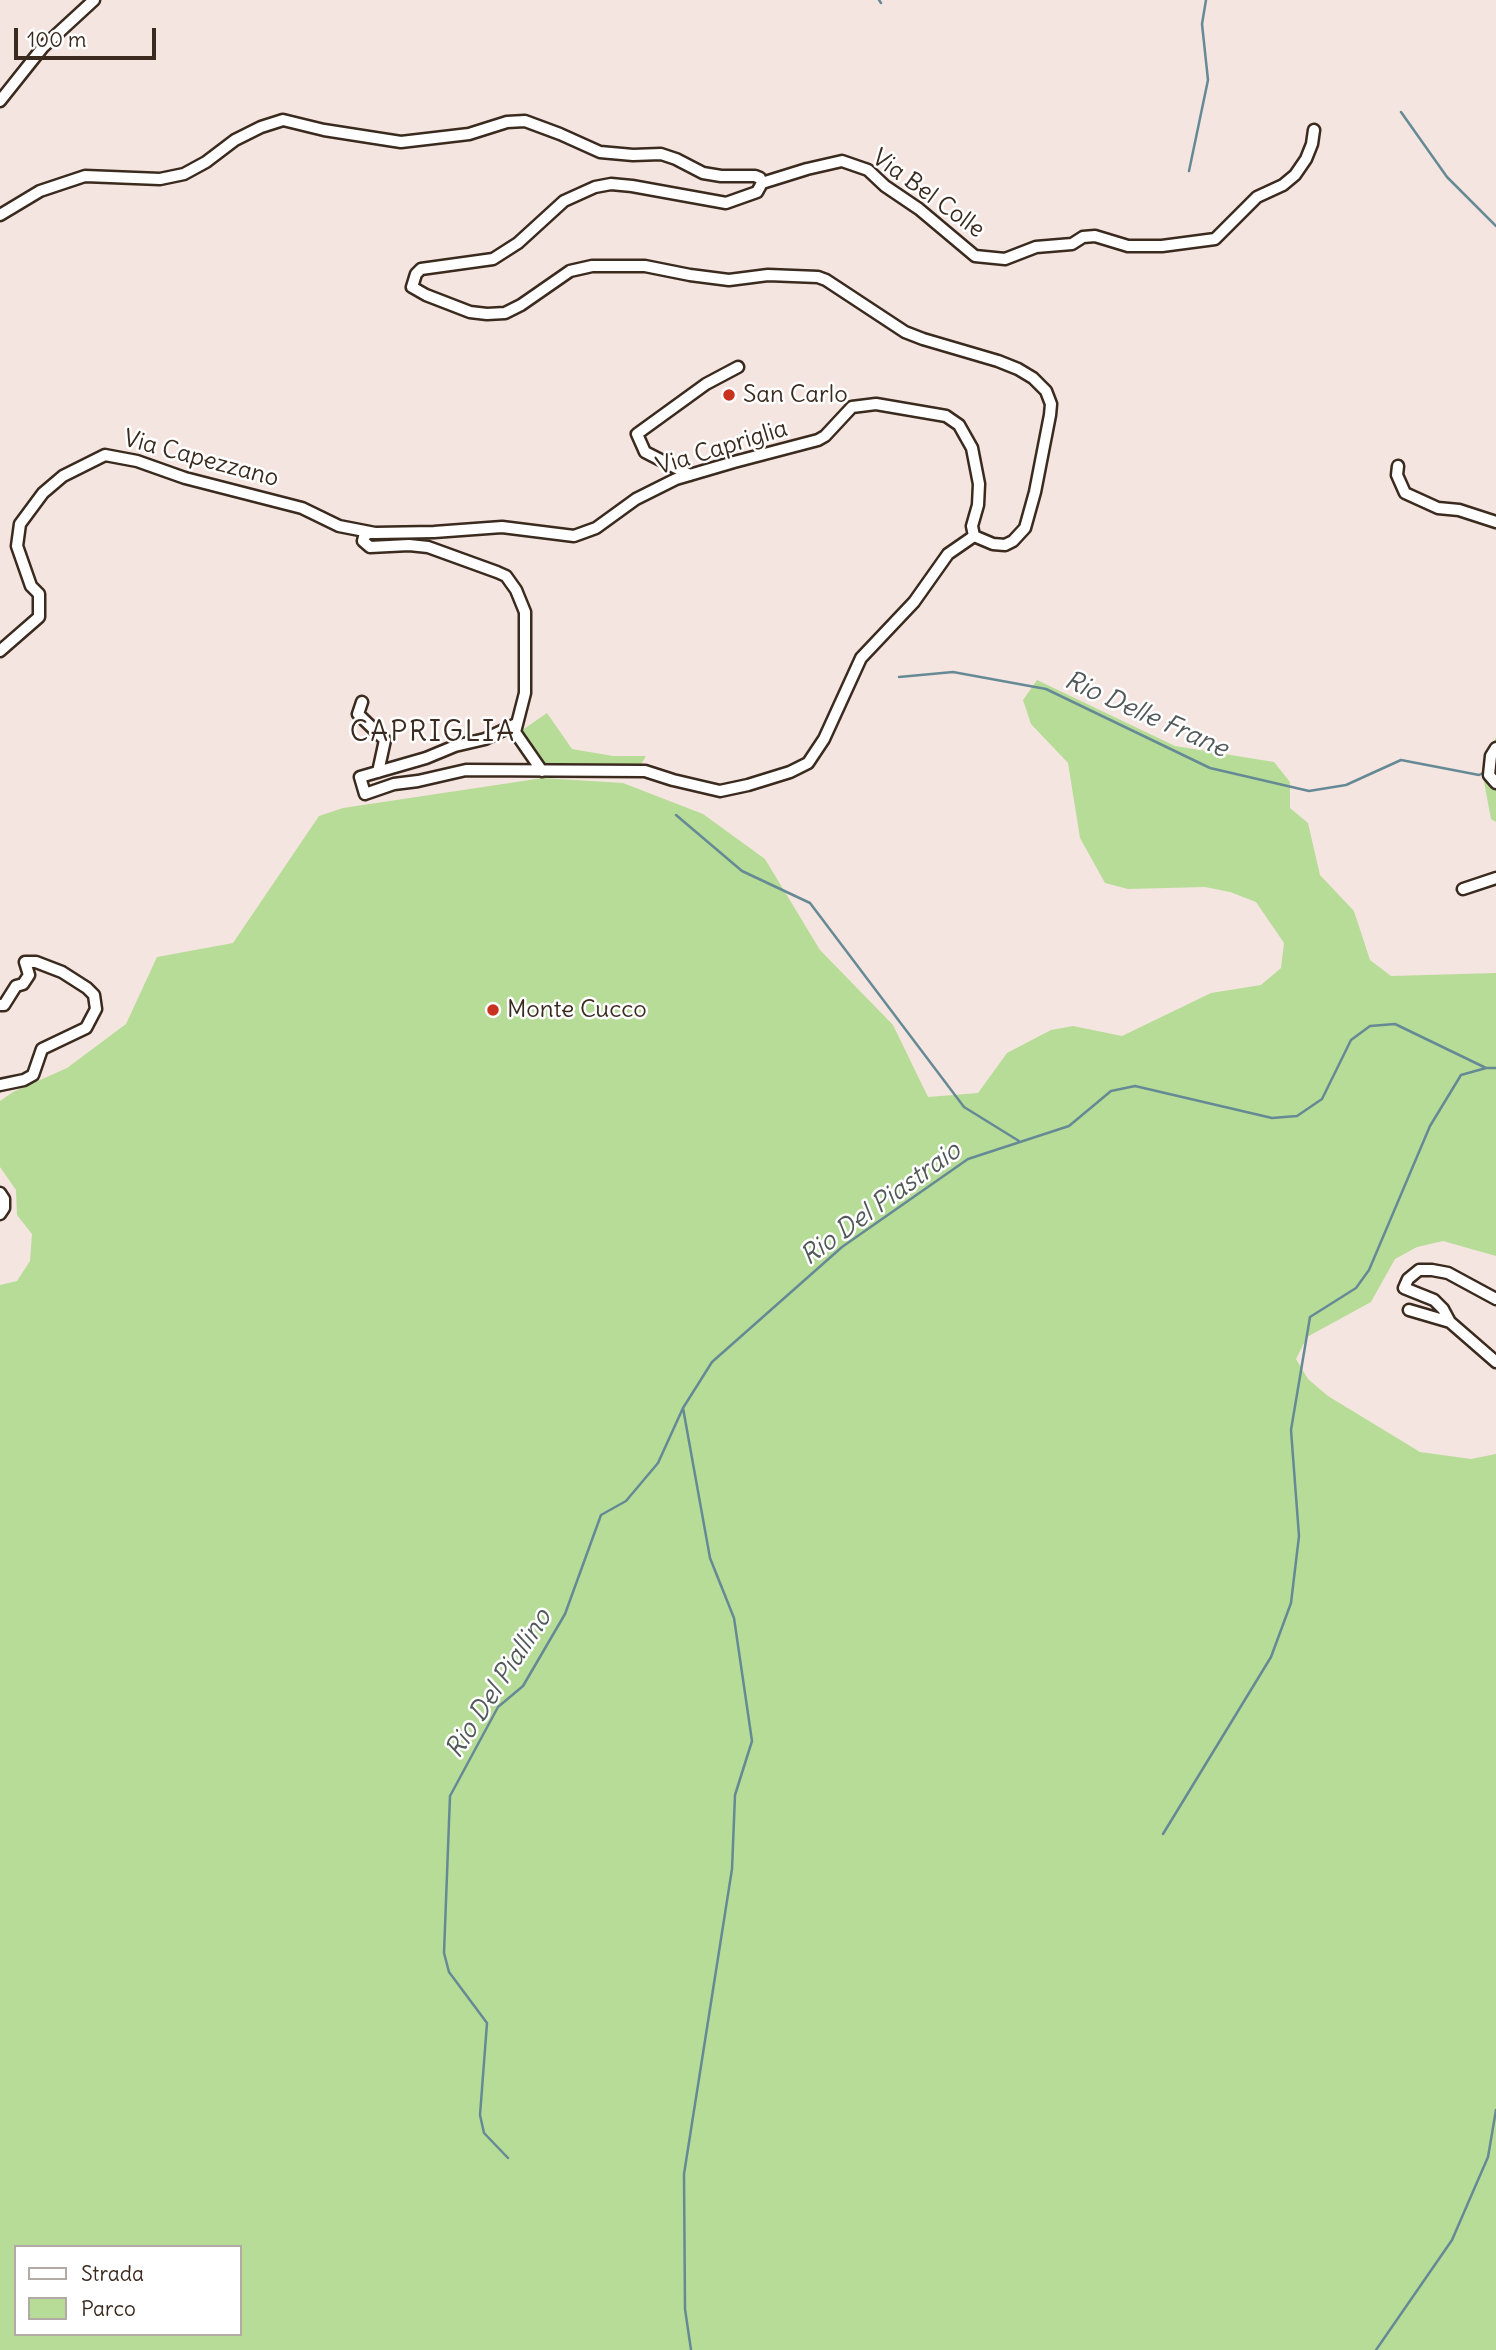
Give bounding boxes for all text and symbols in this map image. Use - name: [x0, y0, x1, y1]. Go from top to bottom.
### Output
- scale bar: [18, 14, 159, 58]
- text: 100 m: [27, 26, 86, 53]
- street label: Via Bel Colle: [866, 143, 990, 245]
- place label: San Carlo: [743, 381, 848, 409]
- marker: San Carlo: [721, 387, 737, 403]
- street label: Via Capriglia: [653, 414, 791, 482]
- street label: Via Capezzano: [120, 424, 282, 494]
- water label: Rio Delle Frane: [1060, 665, 1232, 765]
- district label: CAPRIGLIA: [351, 716, 515, 750]
- place label: Monte Cucco: [507, 996, 647, 1024]
- marker: Monte Cucco: [485, 1002, 501, 1018]
- water label: Rio Del Piastraio: [795, 1136, 967, 1272]
- water label: Rio Del Piallino: [439, 1604, 559, 1764]
- legend: [14, 2245, 242, 2336]
- text: Strada: [81, 2260, 144, 2287]
- text: Parco: [81, 2295, 136, 2322]

